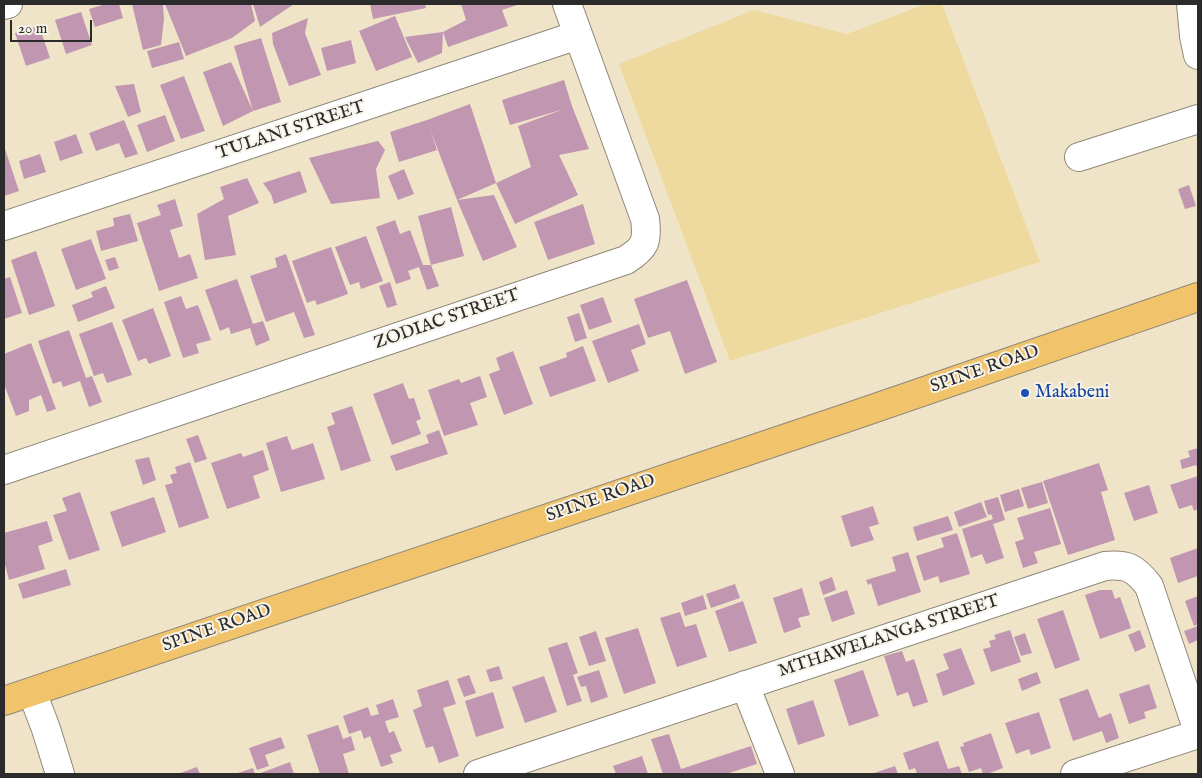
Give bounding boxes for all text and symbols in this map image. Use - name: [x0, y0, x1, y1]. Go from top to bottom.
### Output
- scale bar: [12, 10, 95, 42]
- text: 20 m: [18, 19, 47, 38]
- street label: TULANI STREET: [214, 97, 368, 165]
- street label: ZODIAC STREET: [372, 285, 522, 355]
- street label: SPINE ROAD: [928, 341, 1042, 399]
- place label: Makabeni: [1035, 382, 1109, 404]
- marker: Makabeni: [1019, 387, 1031, 399]
- street label: SPINE ROAD: [544, 470, 658, 528]
- street label: MTHAWELANGA STREET: [776, 591, 1002, 683]
- street label: SPINE ROAD: [160, 600, 274, 658]

